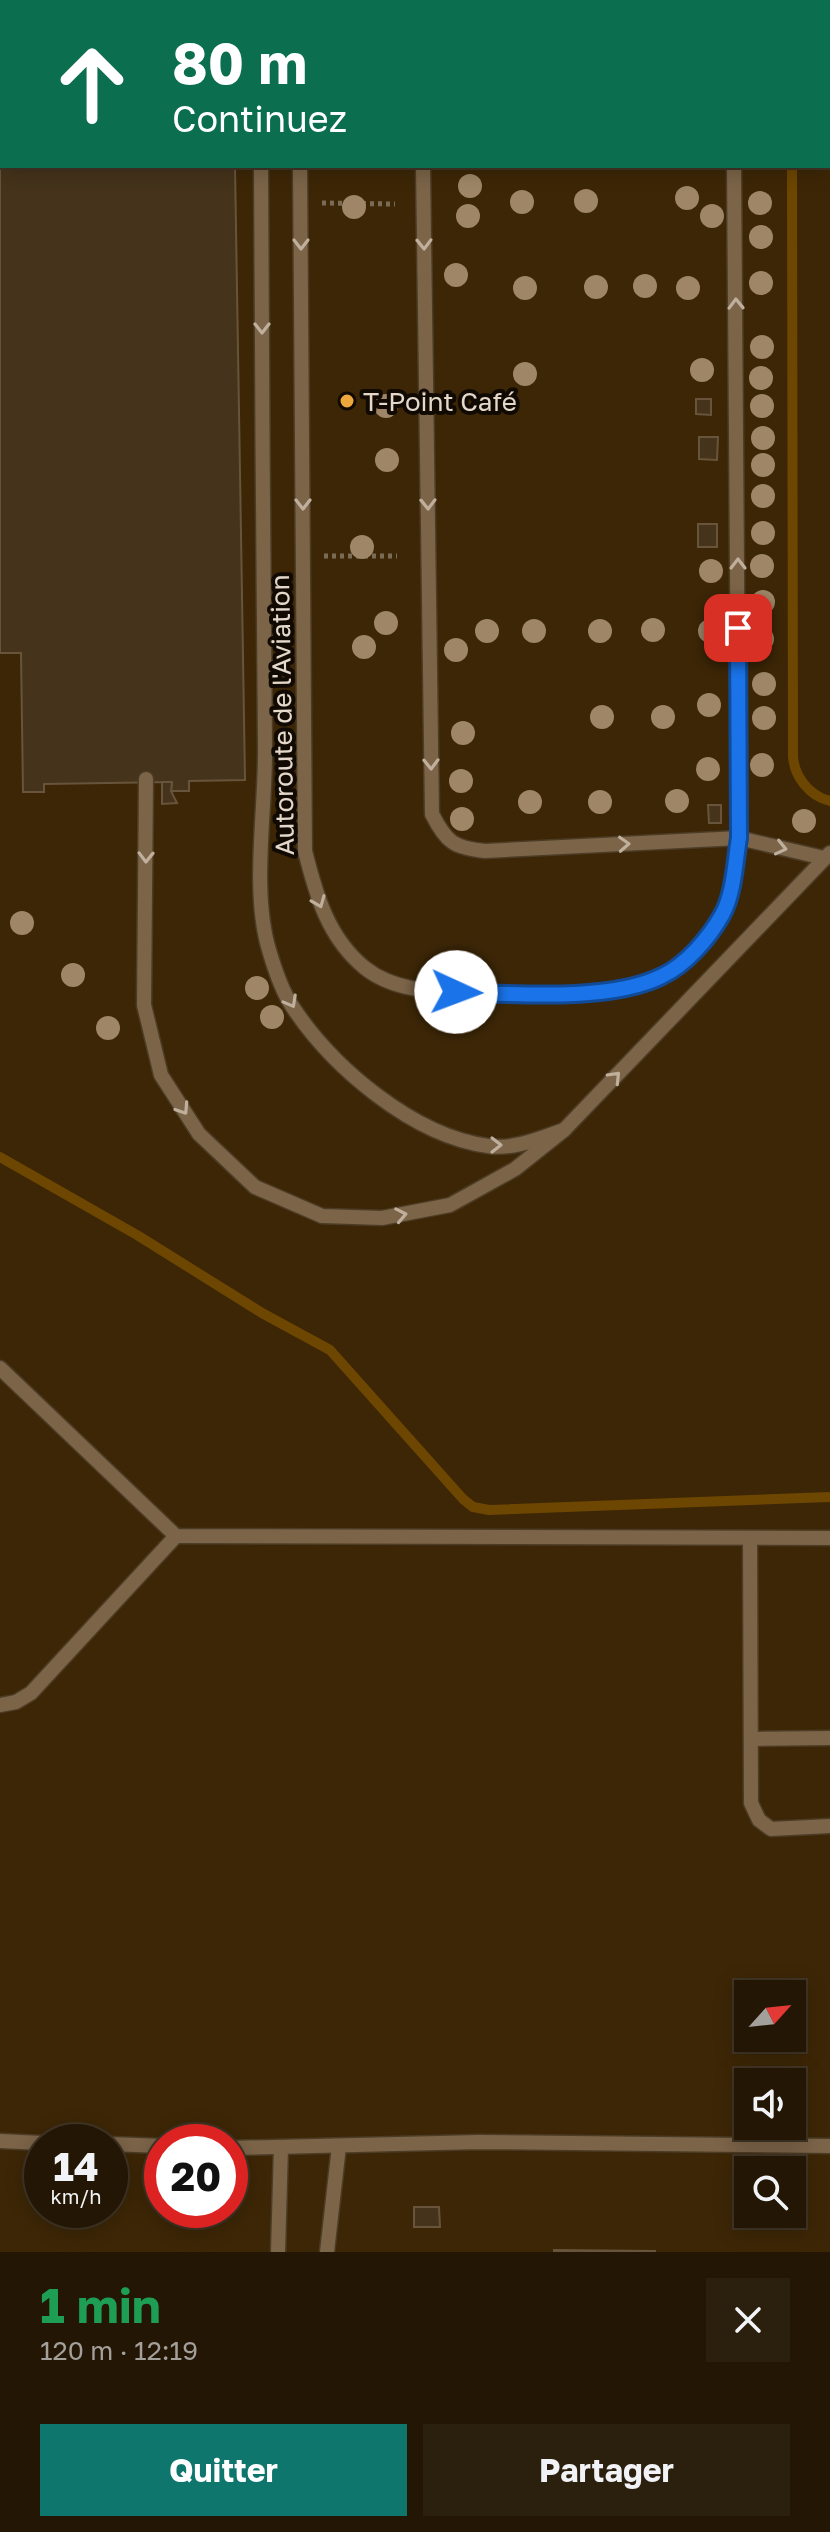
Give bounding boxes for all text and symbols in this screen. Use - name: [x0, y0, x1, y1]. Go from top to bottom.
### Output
- text: 80 m: [172, 29, 307, 96]
- icon: ahead: [40, 32, 144, 136]
- text: Continuez: [172, 97, 347, 140]
- one-way arrow: [292, 238, 310, 251]
- one-way arrow: [415, 238, 433, 251]
- one-way arrow: [727, 297, 745, 310]
- one-way arrow: [253, 322, 271, 335]
- place label: T-Point Café: [363, 386, 517, 417]
- marker: T-Point Café: [338, 392, 356, 410]
- one-way arrow: [294, 498, 312, 511]
- one-way arrow: [419, 498, 436, 511]
- one-way arrow: [729, 557, 747, 570]
- street label: Autoroute de l'Aviation: [264, 574, 300, 856]
- pin: [704, 594, 772, 662]
- icon: arrive: [716, 606, 760, 650]
- one-way arrow: [422, 758, 440, 771]
- one-way arrow: [618, 836, 631, 853]
- one-way arrow: [774, 839, 787, 856]
- one-way arrow: [137, 851, 155, 864]
- one-way arrow: [310, 894, 326, 908]
- position arrow: [414, 950, 498, 1034]
- one-way arrow: [281, 993, 297, 1008]
- one-way arrow: [605, 1072, 620, 1086]
- one-way arrow: [173, 1100, 188, 1114]
- one-way arrow: [491, 1136, 503, 1154]
- one-way arrow: [395, 1207, 408, 1224]
- north arrow: [734, 1980, 806, 2052]
- map controls: [734, 1980, 806, 2228]
- button: sound: [734, 2068, 806, 2140]
- speed limit sign: 20: [144, 2124, 248, 2228]
- text: 14: [53, 2142, 99, 2190]
- button: search: [734, 2156, 806, 2228]
- text: km/h: [51, 2184, 101, 2208]
- text: 1 min: [40, 2276, 161, 2334]
- button: close: [706, 2278, 790, 2362]
- text: 120 m · 12:19: [40, 2335, 198, 2366]
- button: Quitter: [40, 2424, 407, 2516]
- button: Partager: [423, 2424, 790, 2516]

